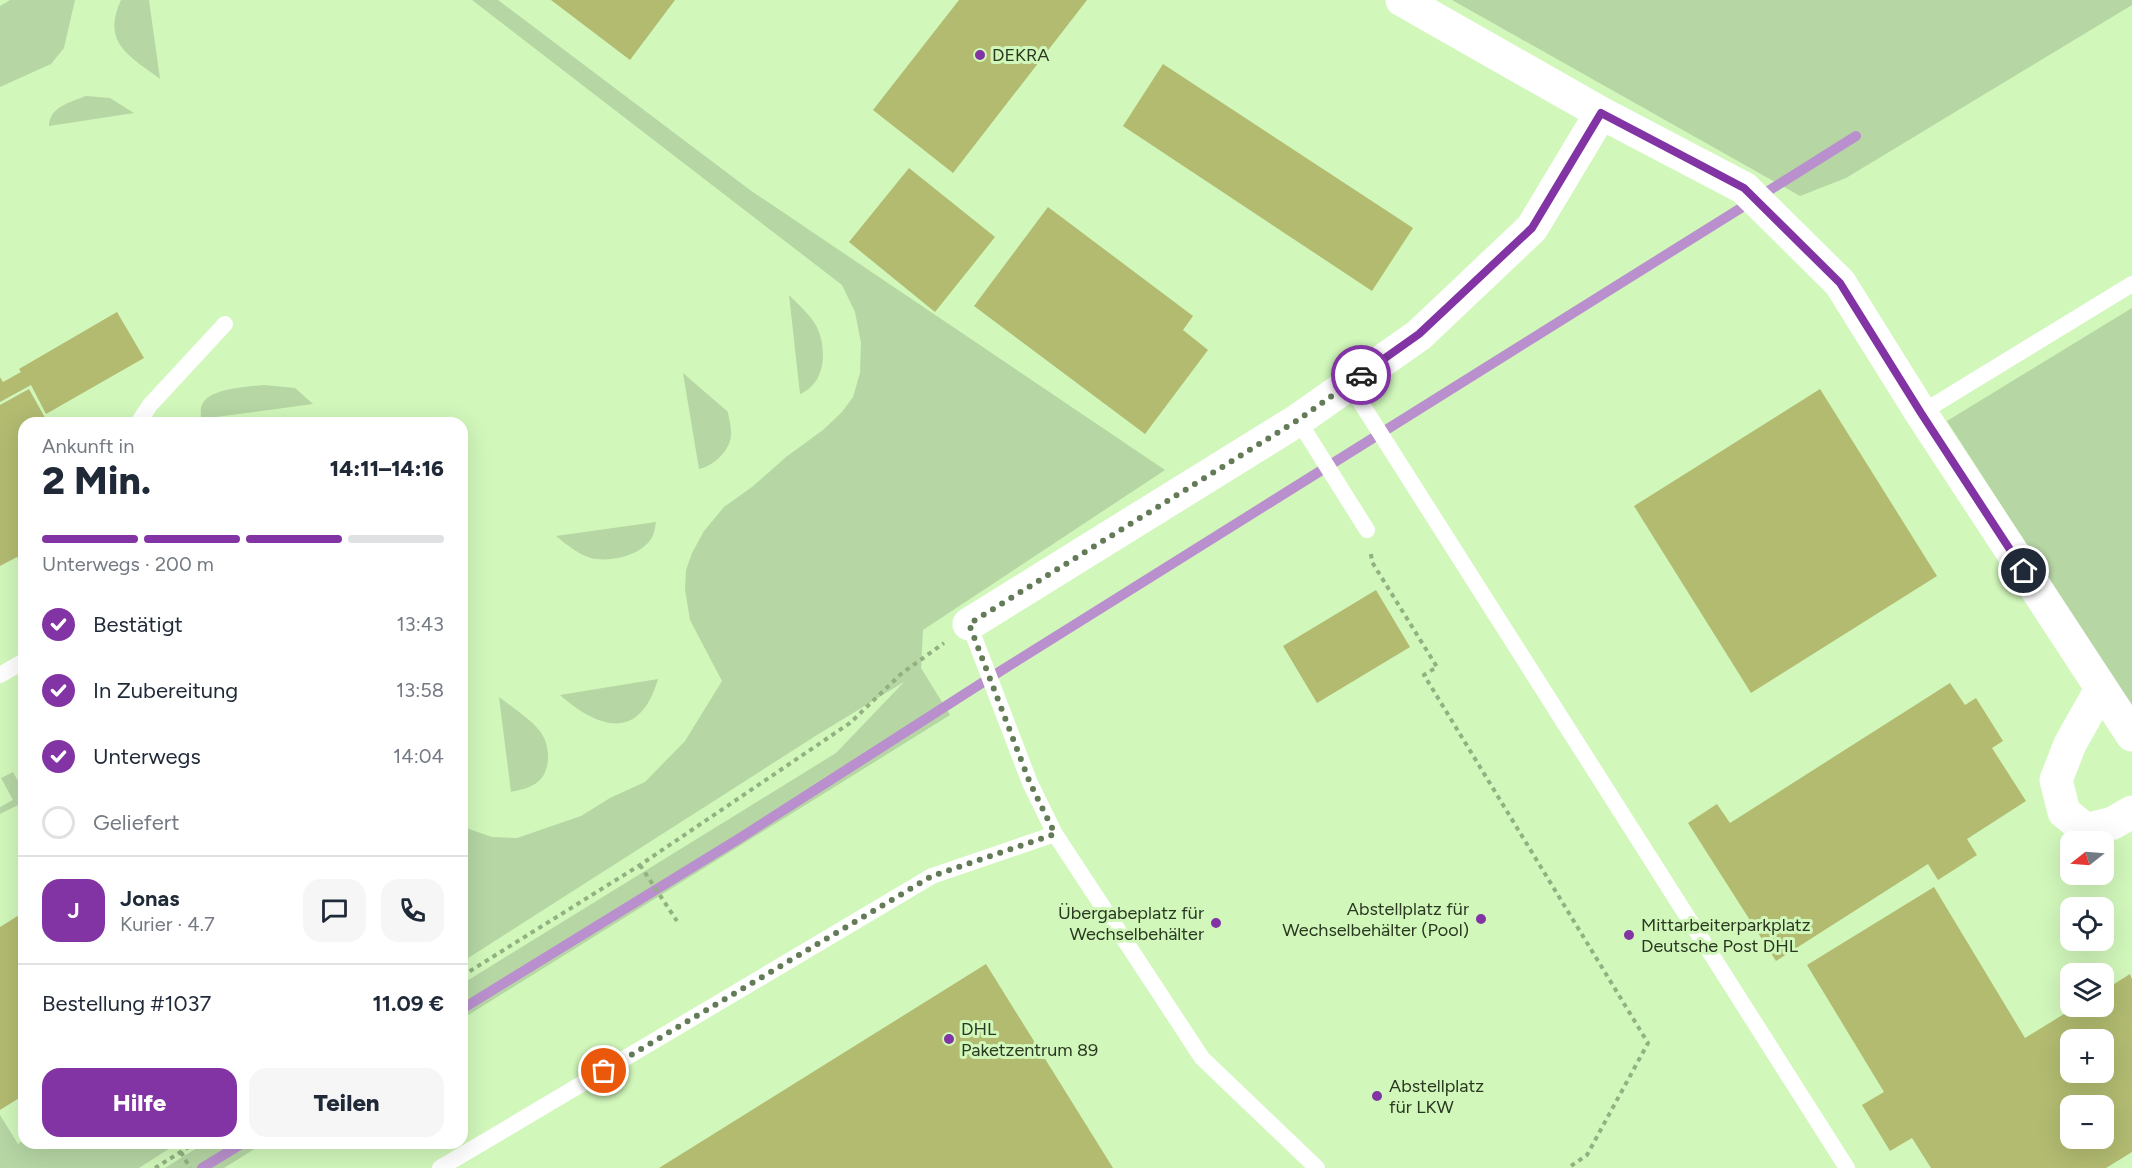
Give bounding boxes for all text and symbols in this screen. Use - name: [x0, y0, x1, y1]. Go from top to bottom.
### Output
- place label: DEKRA: [992, 44, 1050, 66]
- marker: DEKRA: [973, 48, 987, 62]
- courier: [1331, 345, 1391, 405]
- icon: car: [1345, 359, 1378, 392]
- text: Ankunft in: [42, 434, 134, 458]
- text: 14:11–14:16: [330, 455, 444, 482]
- text: 2 Min.: [42, 457, 151, 504]
- pin: [1998, 545, 2049, 596]
- text: Unterwegs · 200 m: [42, 552, 214, 576]
- icon: home: [2007, 554, 2040, 587]
- icon: check: [42, 608, 75, 641]
- text: Bestätigt: [93, 611, 183, 638]
- text: 13:43: [397, 612, 444, 636]
- icon: check: [42, 674, 75, 707]
- text: In Zubereitung: [93, 677, 238, 704]
- text: 13:58: [396, 678, 444, 702]
- icon: check: [42, 740, 75, 773]
- text: Unterwegs: [93, 743, 201, 770]
- text: 14:04: [393, 744, 444, 768]
- text: Geliefert: [93, 809, 180, 836]
- north arrow: [2060, 831, 2114, 885]
- map controls: [2060, 831, 2114, 1149]
- button: chat: [303, 879, 366, 942]
- button: phone: [381, 879, 444, 942]
- text: Jonas: [120, 885, 179, 912]
- text: J: [67, 897, 80, 924]
- button: locate: [2060, 897, 2114, 951]
- place label: Abstellplatz für Wechselbehälter (Pool): [1282, 898, 1469, 941]
- place label: Übergabeplatz für Wechselbehälter: [1058, 902, 1204, 945]
- text: Kurier · 4.7: [120, 912, 215, 936]
- marker: Abstellplatz für Wechselbehälter (Pool): [1474, 912, 1488, 926]
- place label: Mittarbeiterparkplatz Deutsche Post DHL: [1641, 914, 1811, 957]
- marker: Übergabeplatz für Wechselbehälter: [1209, 916, 1223, 930]
- marker: Mittarbeiterparkplatz Deutsche Post DHL: [1622, 928, 1636, 942]
- button: layers: [2060, 963, 2114, 1017]
- text: Bestellung #1037: [42, 990, 211, 1017]
- text: 11.09 €: [372, 990, 444, 1017]
- place label: DHL Paketzentrum 89: [961, 1018, 1098, 1061]
- button: +: [2060, 1029, 2114, 1083]
- marker: DHL Paketzentrum 89: [942, 1032, 956, 1046]
- pin: [578, 1045, 629, 1096]
- icon: bag: [587, 1054, 620, 1087]
- button: Hilfe: [42, 1068, 237, 1137]
- button: Teilen: [249, 1068, 444, 1137]
- place label: Abstellplatz für LKW: [1389, 1075, 1484, 1118]
- marker: Abstellplatz für LKW: [1370, 1089, 1384, 1103]
- button: −: [2060, 1095, 2114, 1149]

